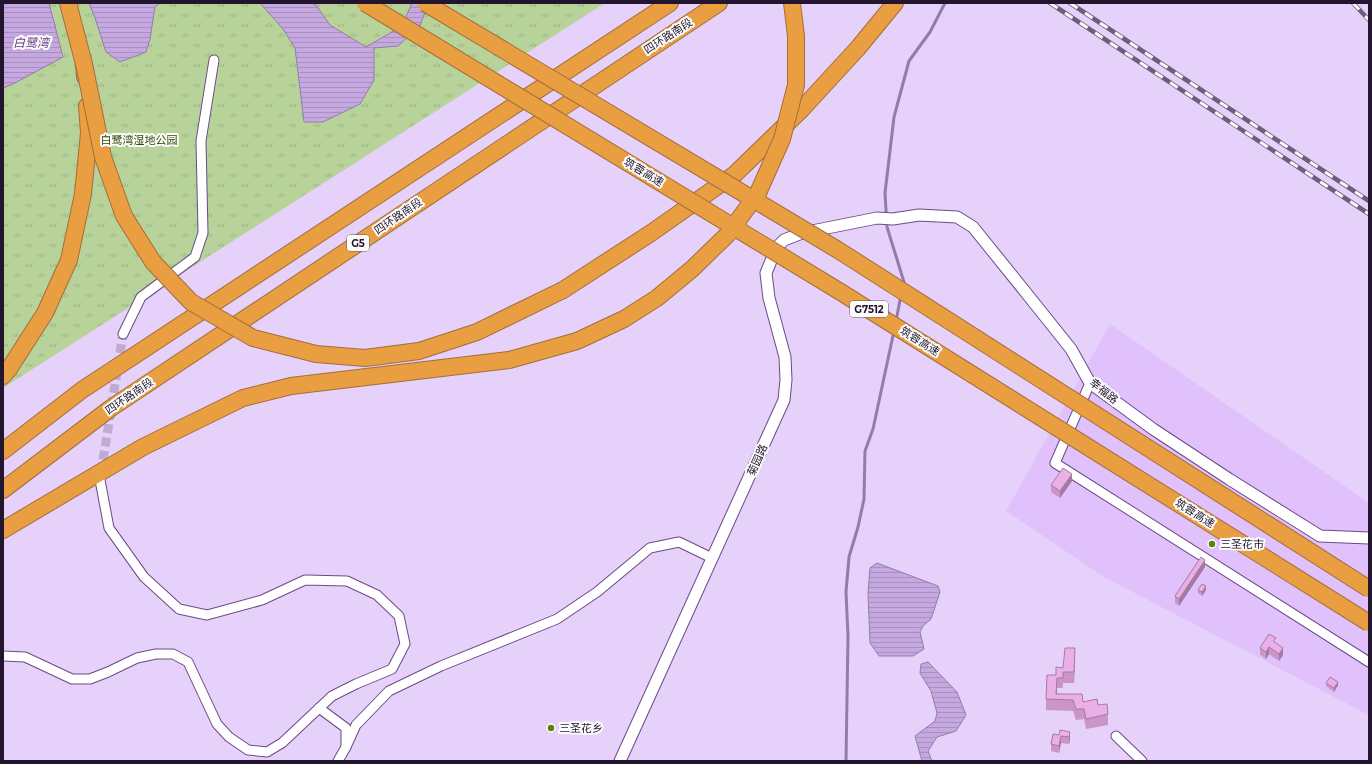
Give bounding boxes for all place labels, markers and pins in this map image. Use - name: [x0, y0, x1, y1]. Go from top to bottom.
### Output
- place label: 三圣花市: [1220, 537, 1264, 551]
- marker: 三圣花市: [1207, 539, 1217, 549]
- place label: 三圣花乡: [559, 721, 603, 735]
- marker: 三圣花乡: [546, 723, 556, 733]

